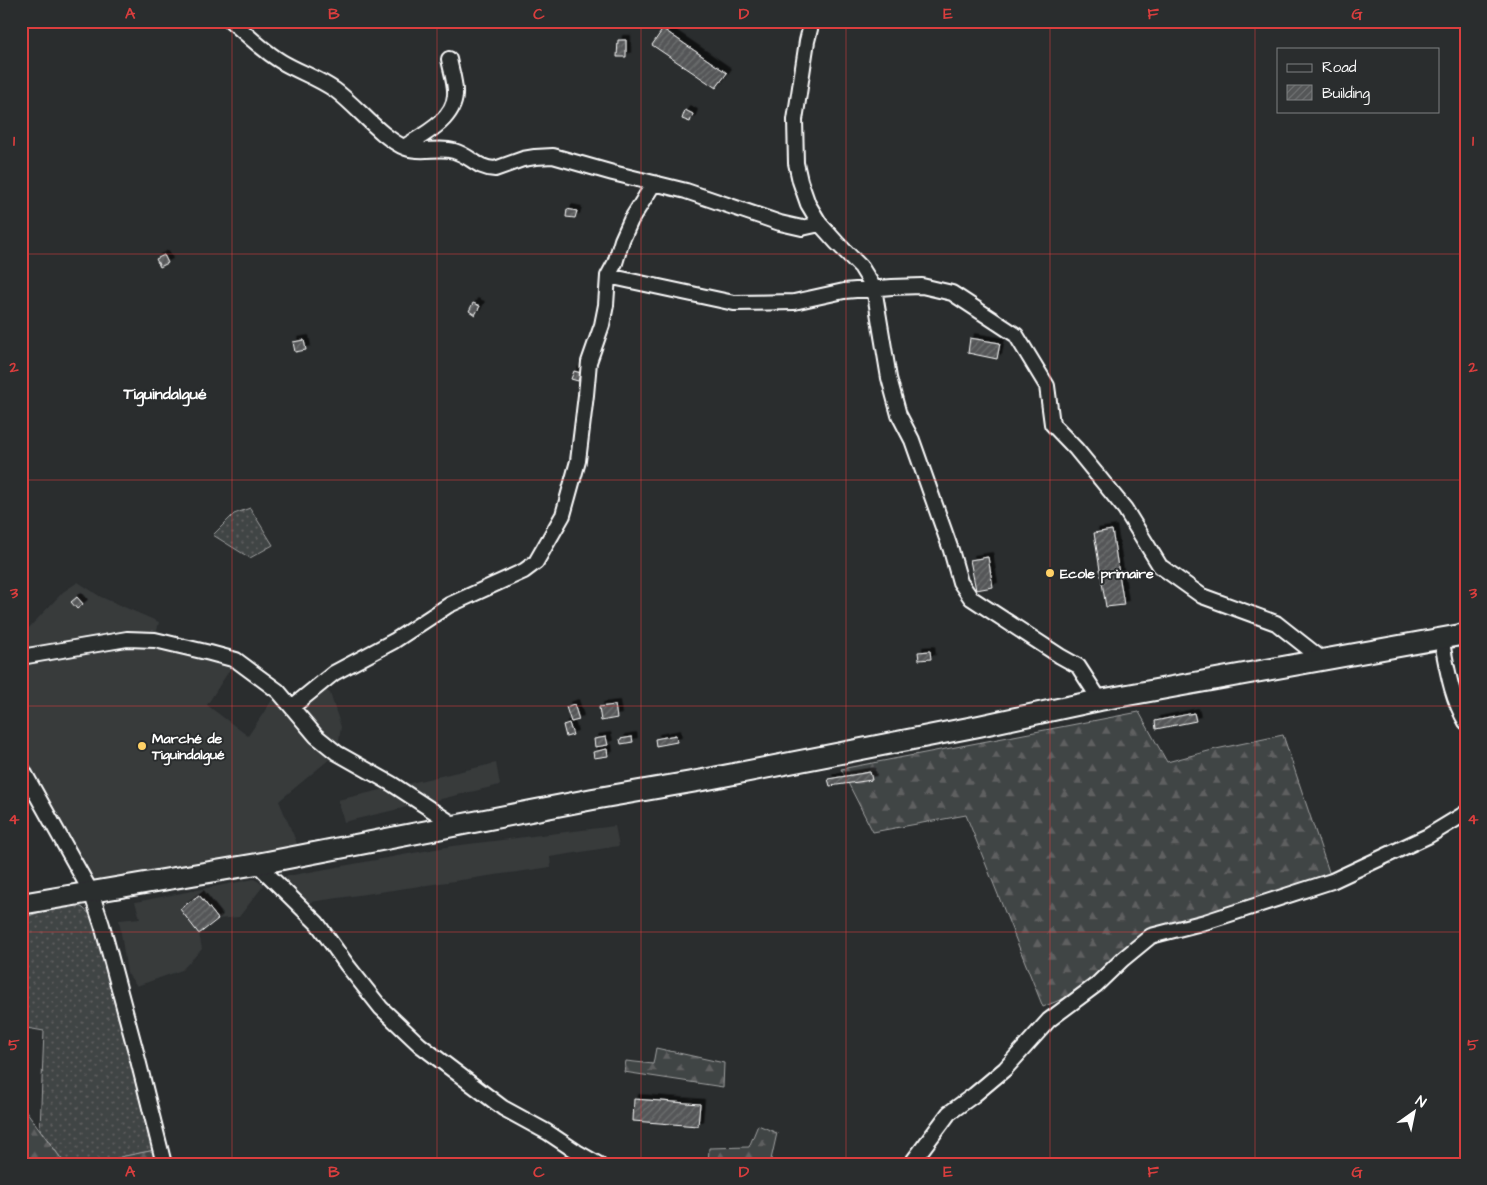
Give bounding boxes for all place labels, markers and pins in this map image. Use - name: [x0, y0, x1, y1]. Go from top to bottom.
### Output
- place label: Ecole primaire: [1060, 564, 1154, 584]
- marker: Ecole primaire: [1044, 567, 1056, 579]
- place label: Marché de Tiguindalgué: [151, 729, 225, 766]
- marker: Marché de Tiguindalgué: [136, 740, 148, 752]

